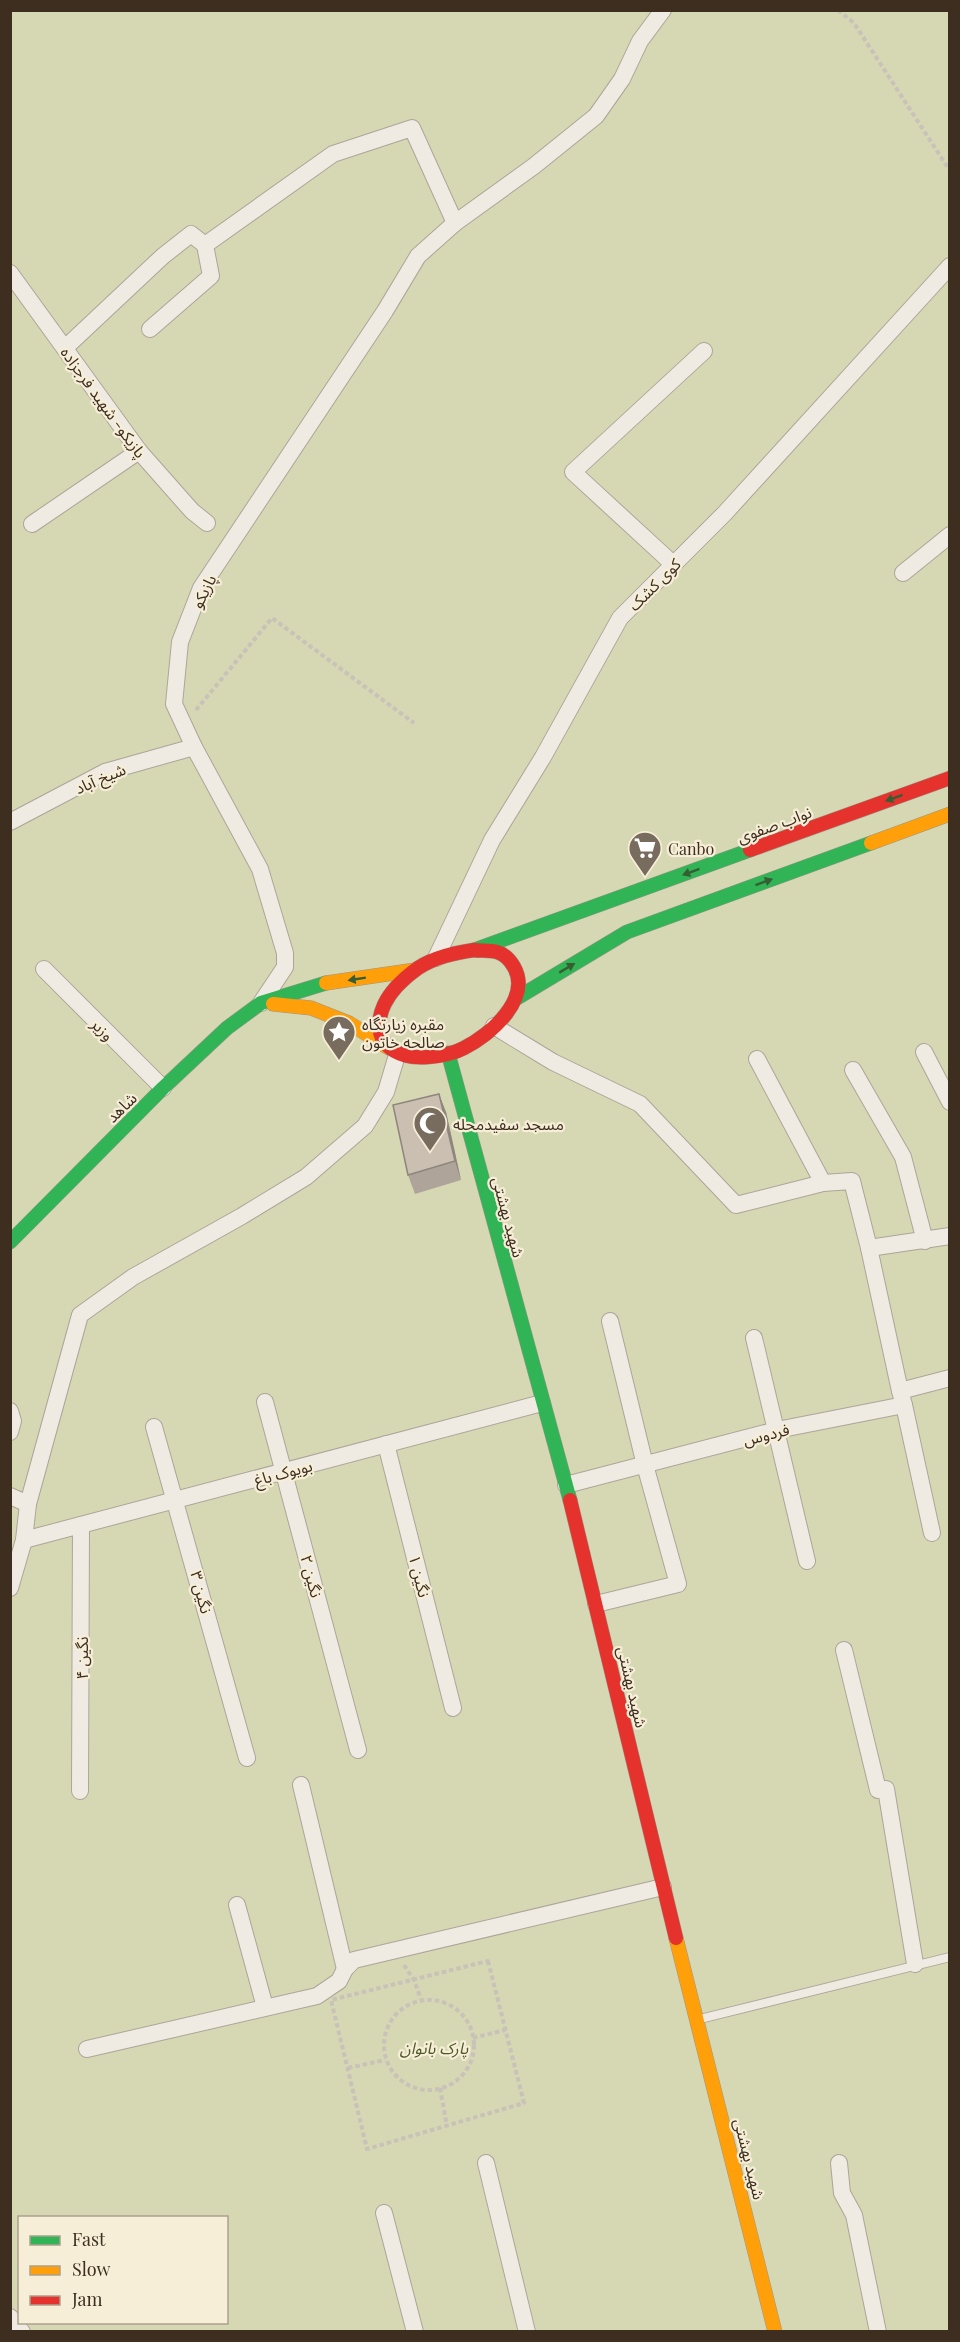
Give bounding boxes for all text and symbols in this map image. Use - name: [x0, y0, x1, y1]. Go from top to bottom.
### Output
- street label: پازیکو- شهید فرجزاده: [56, 342, 151, 462]
- street label: کوی کشک: [623, 553, 685, 615]
- street label: پازیکو: [186, 571, 221, 612]
- street label: شیخ آباد: [71, 758, 130, 801]
- one-way arrow: [885, 794, 903, 804]
- street label: نواب صفوی: [734, 801, 814, 847]
- supermarket icon: Canbo: [627, 830, 663, 877]
- place label: Canbo: [668, 838, 715, 859]
- one-way arrow: [682, 867, 700, 877]
- one-way arrow: [755, 877, 773, 886]
- one-way arrow: [559, 963, 576, 973]
- one-way arrow: [348, 975, 367, 984]
- street label: وزیر: [86, 1012, 119, 1045]
- place label: مقبره زیارتگاه صالحه خاتون: [362, 1013, 445, 1052]
- place icon: مقبره زیارتگاه صالحه خاتون: [321, 1014, 357, 1061]
- street label: شاهد: [101, 1087, 141, 1127]
- mosque icon: مسجد سفیدمحله: [412, 1105, 448, 1152]
- place label: مسجد سفیدمحله: [453, 1113, 564, 1134]
- street label: شهید بهشتی: [488, 1174, 530, 1260]
- street label: فردوس: [741, 1418, 791, 1450]
- street label: بویوک باغ: [252, 1454, 315, 1493]
- street label: نگین ۲: [296, 1552, 328, 1600]
- street label: نگین ۱: [405, 1552, 435, 1600]
- street label: نگین ۳: [186, 1568, 218, 1616]
- street label: نگین ۴: [71, 1636, 92, 1680]
- street label: شهید بهشتی: [613, 1644, 653, 1730]
- park label: پارک بانوان: [400, 2037, 468, 2059]
- street label: شهید بهشتی: [730, 2116, 770, 2202]
- legend: [18, 2216, 228, 2324]
- text: Fast: [72, 2227, 106, 2251]
- text: Slow: [72, 2257, 110, 2281]
- text: Jam: [71, 2287, 102, 2311]

